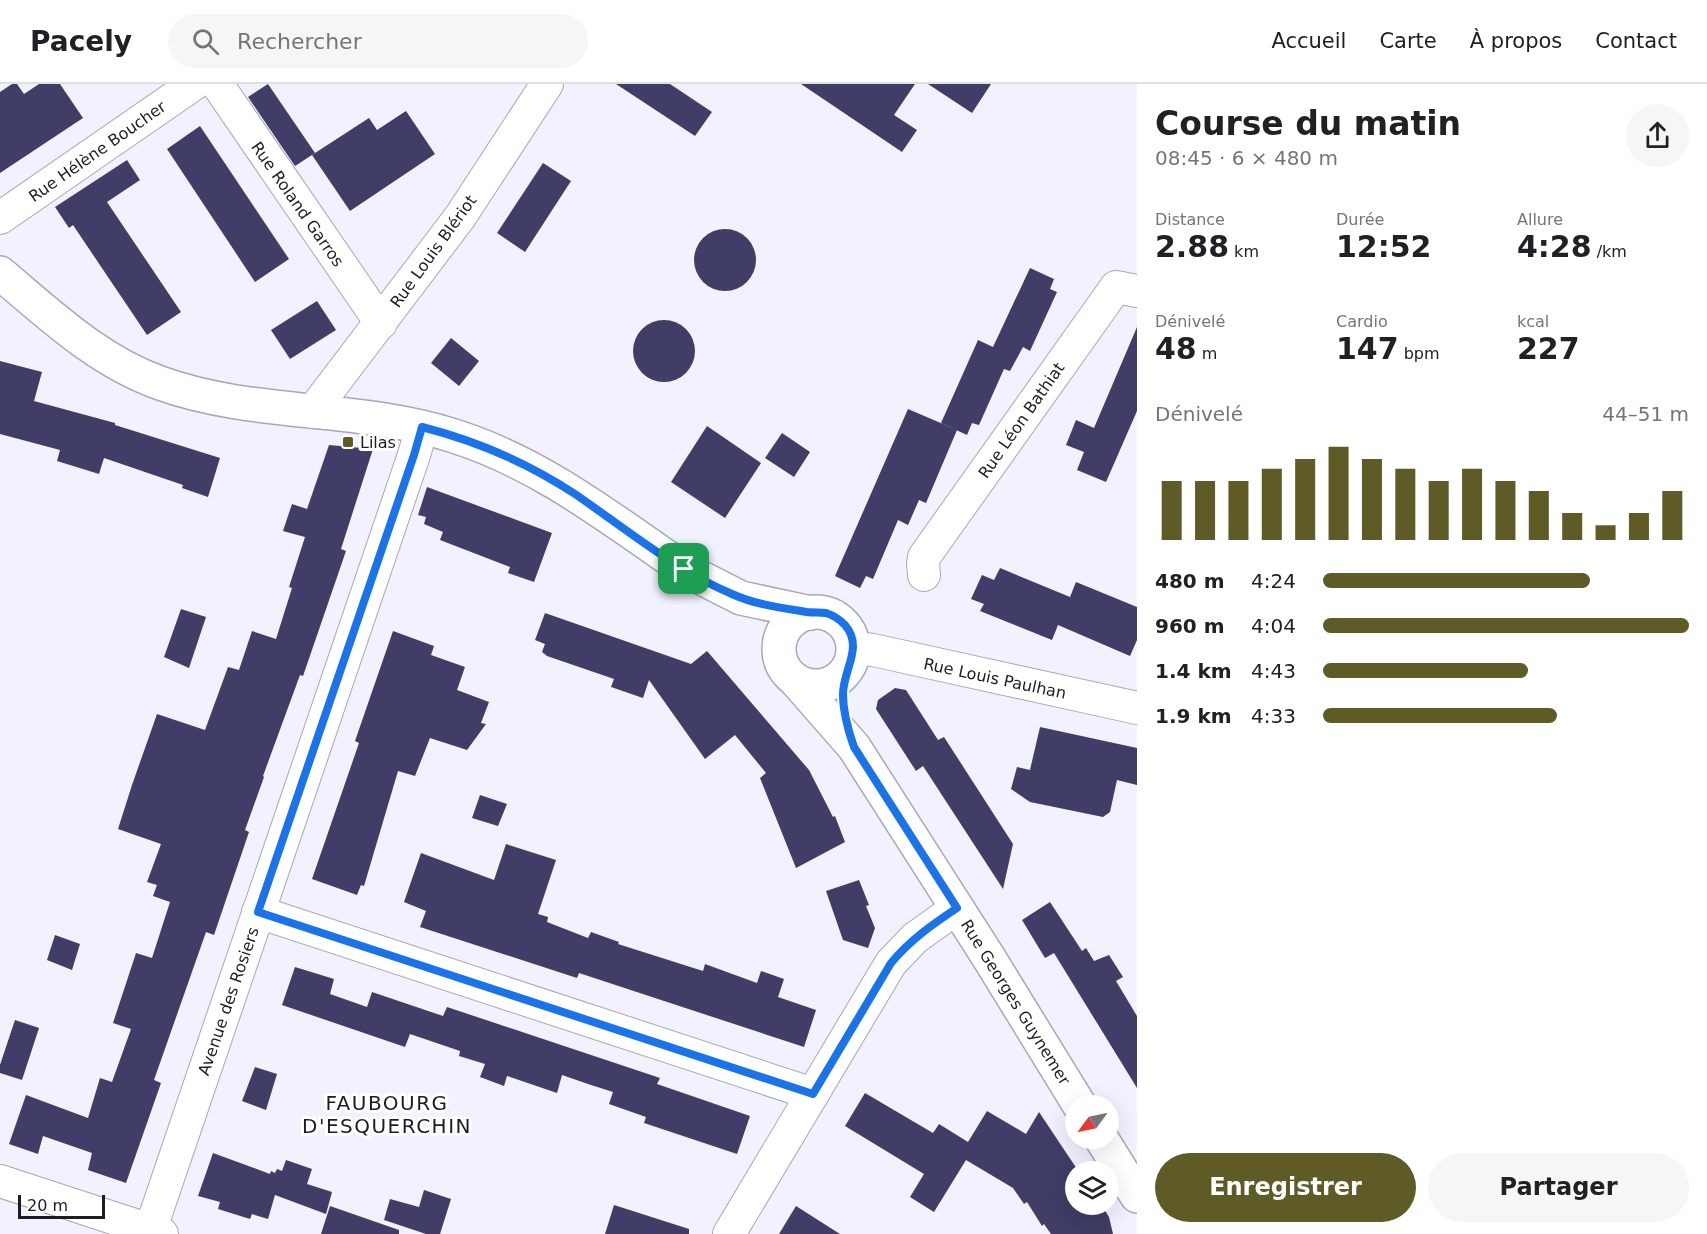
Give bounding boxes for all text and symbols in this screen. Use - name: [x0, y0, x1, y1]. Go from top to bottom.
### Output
- search box: [168, 14, 588, 68]
- text: Pacely: [30, 25, 132, 58]
- icon: search: [189, 25, 222, 58]
- text: Rechercher: [237, 29, 362, 54]
- text: Accueil: [1271, 29, 1346, 53]
- text: Carte: [1379, 29, 1437, 53]
- text: À propos: [1470, 29, 1562, 53]
- text: Contact: [1595, 29, 1677, 53]
- street label: Rue Hélène Boucher: [25, 97, 170, 206]
- text: Course du matin: [1155, 104, 1461, 143]
- button: share: [1626, 104, 1689, 167]
- street label: Rue Roland Garros: [247, 138, 348, 270]
- text: 08:45 · 6 × 480 m: [1155, 146, 1338, 170]
- street label: Rue Louis Blériot: [386, 191, 481, 311]
- text: Distance: [1155, 210, 1225, 229]
- text: Durée: [1336, 210, 1384, 229]
- text: Allure: [1517, 210, 1563, 229]
- text: 2.88: [1155, 229, 1229, 264]
- text: 12:52: [1336, 229, 1432, 264]
- text: 4:28: [1517, 229, 1592, 264]
- text: km: [1229, 242, 1259, 261]
- text: /km: [1592, 242, 1627, 261]
- text: Dénivelé: [1155, 312, 1225, 331]
- text: Cardio: [1336, 312, 1388, 331]
- text: kcal: [1517, 312, 1549, 331]
- text: 48: [1155, 331, 1197, 366]
- text: 147: [1336, 331, 1399, 366]
- text: 227: [1517, 331, 1580, 366]
- text: m: [1197, 344, 1217, 363]
- text: bpm: [1399, 344, 1440, 363]
- street label: Rue Léon Bathiat: [974, 359, 1068, 482]
- text: Dénivelé: [1155, 402, 1243, 426]
- text: 44–51 m: [1602, 402, 1689, 426]
- place label: Lilas: [360, 433, 396, 452]
- marker: Lilas: [341, 435, 355, 449]
- pin: [658, 543, 709, 594]
- icon: arrive: [667, 552, 700, 585]
- text: 480 m: [1155, 569, 1225, 593]
- text: 4:24: [1251, 569, 1296, 593]
- text: 960 m: [1155, 614, 1225, 638]
- text: 4:04: [1251, 614, 1296, 638]
- street label: Rue Louis Paulhan: [922, 654, 1068, 703]
- text: 1.4 km: [1155, 659, 1232, 683]
- text: 4:43: [1251, 659, 1296, 683]
- text: 1.9 km: [1155, 704, 1232, 728]
- text: 4:33: [1251, 704, 1296, 728]
- street label: Rue Georges Guynemer: [957, 916, 1075, 1089]
- street label: Avenue des Rosiers: [194, 924, 263, 1078]
- district label: FAUBOURG D'ESQUERCHIN: [302, 1091, 472, 1138]
- north arrow: [1065, 1095, 1119, 1149]
- map controls: [1065, 1095, 1119, 1215]
- button: Enregistrer: [1155, 1153, 1416, 1222]
- button: Partager: [1428, 1153, 1689, 1222]
- button: layers: [1065, 1161, 1119, 1215]
- scale bar: [18, 1192, 105, 1220]
- text: 20 m: [27, 1196, 68, 1215]

